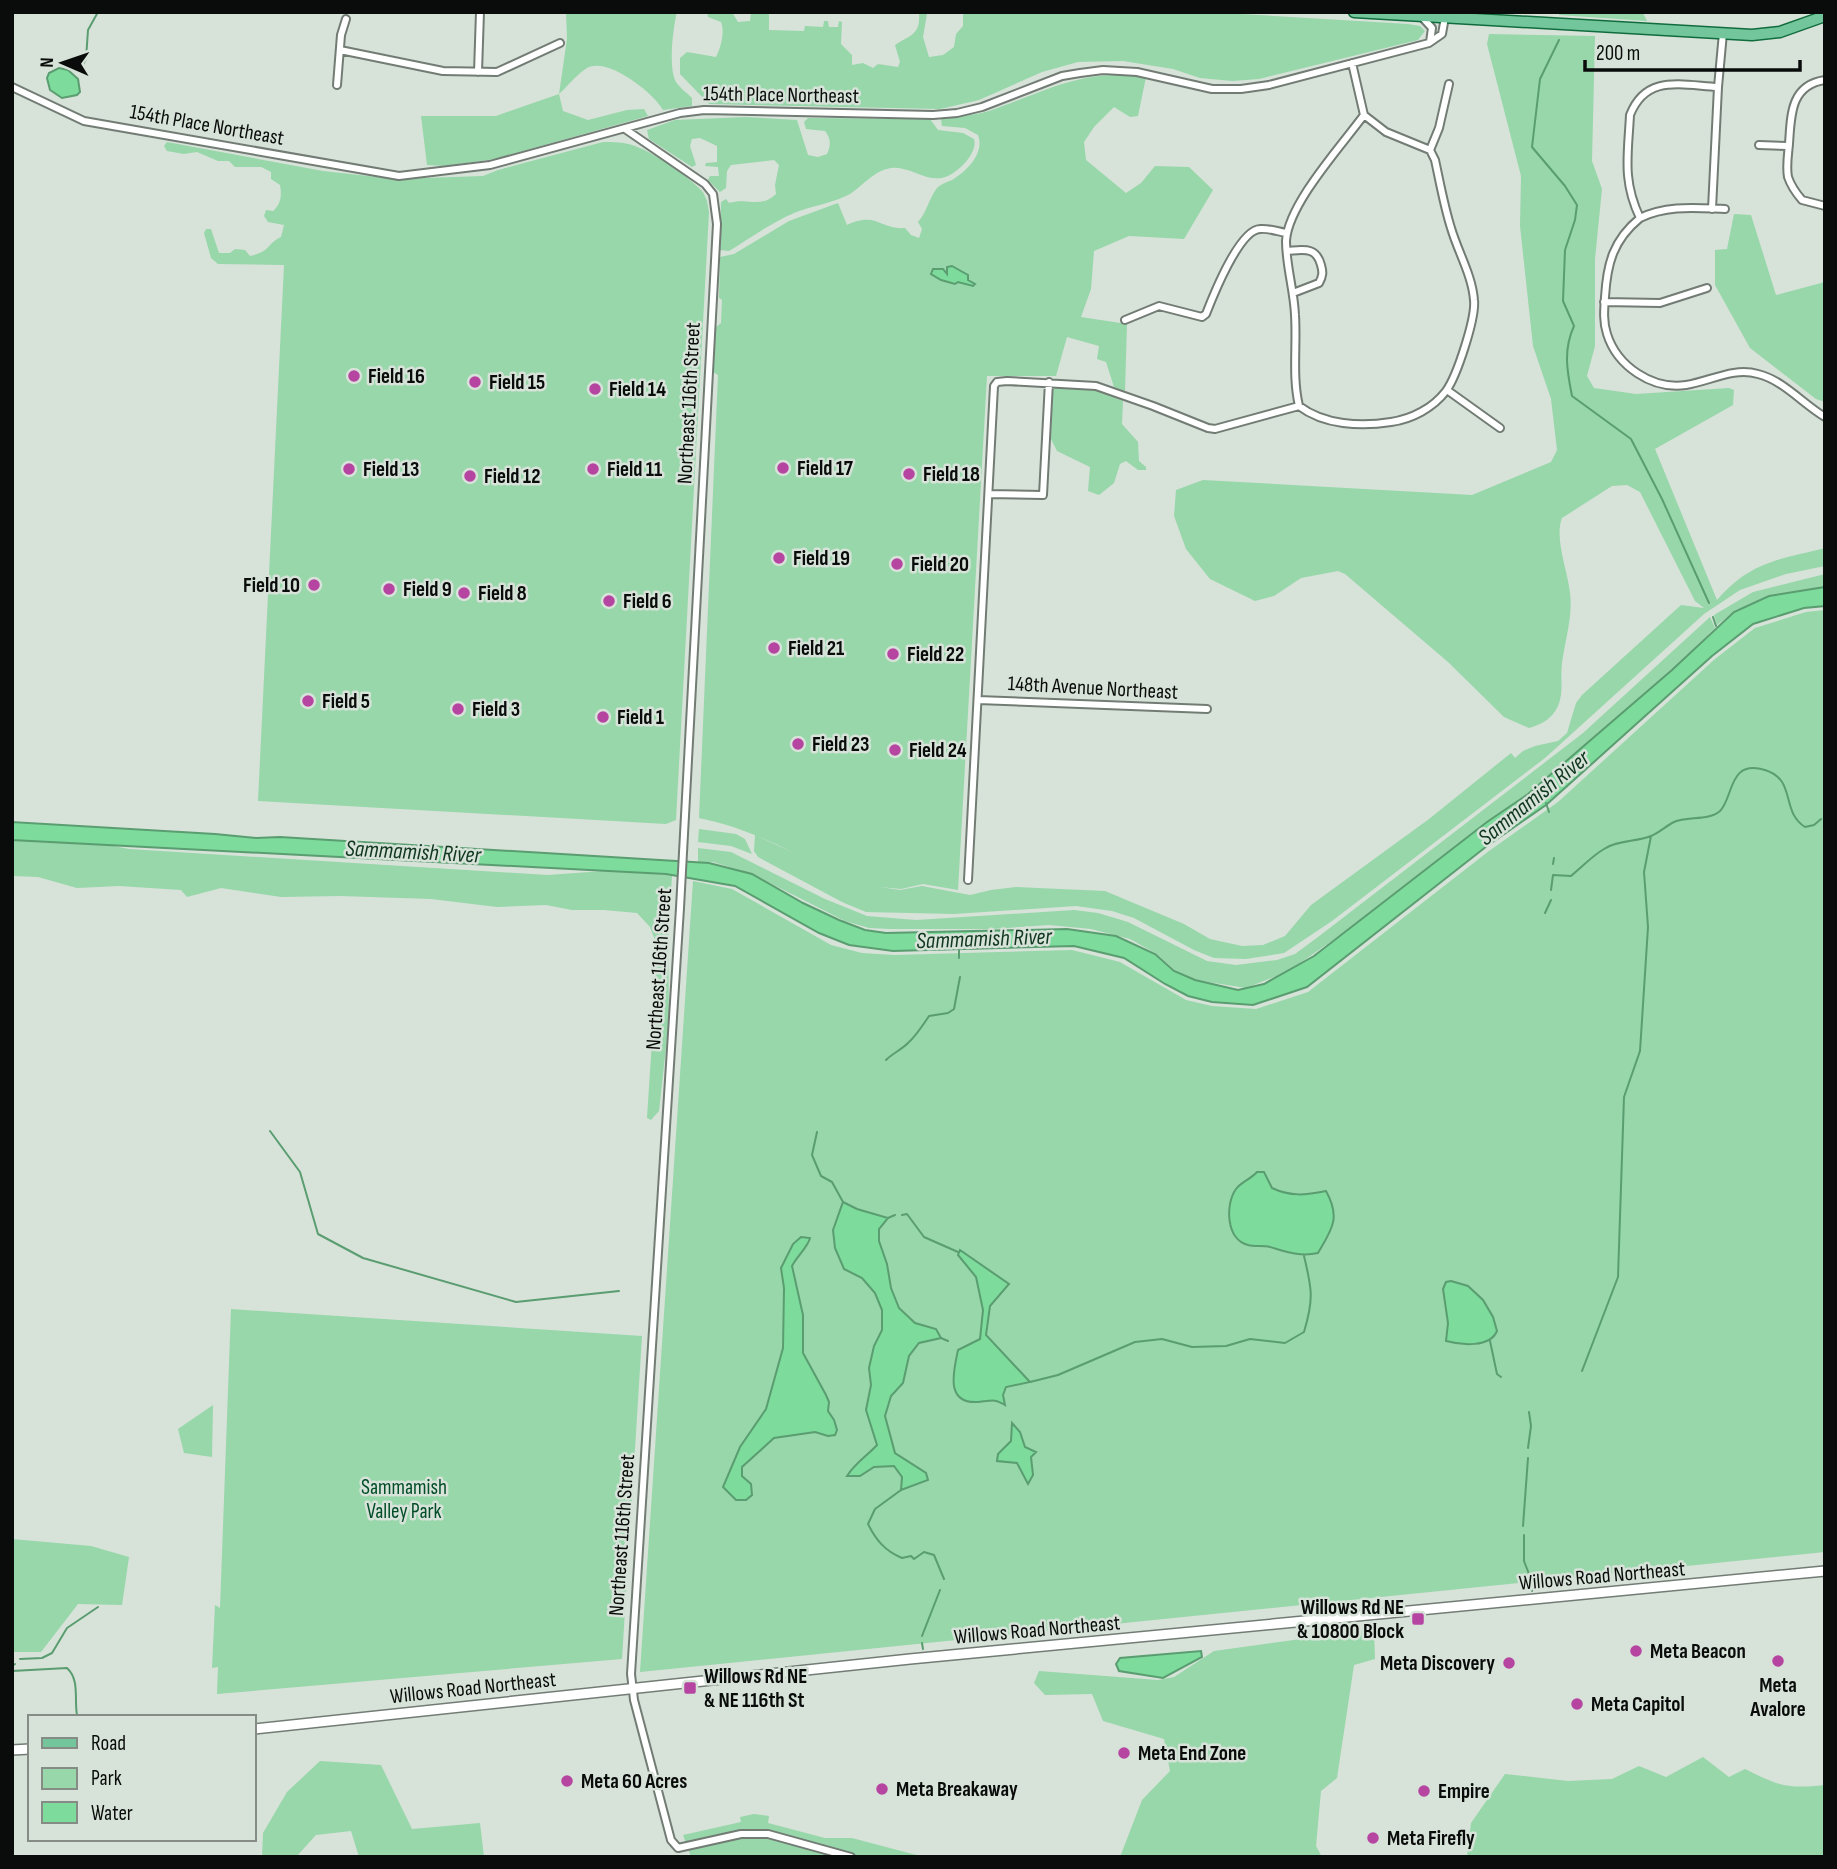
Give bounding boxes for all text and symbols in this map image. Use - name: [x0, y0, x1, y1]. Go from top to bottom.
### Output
- north arrow: [28, 28, 98, 98]
- scale bar: [1585, 28, 1800, 72]
- text: 200 m: [1596, 41, 1640, 66]
- text: N: [36, 57, 59, 68]
- street label: 154th Place Northeast: [703, 81, 859, 109]
- street label: 154th Place Northeast: [128, 99, 286, 151]
- street label: Northeast 116th Street: [672, 322, 706, 484]
- place label: Field 16: [368, 364, 425, 389]
- marker: Field 16: [346, 368, 362, 384]
- place label: Field 15: [489, 370, 545, 395]
- marker: Field 15: [467, 374, 483, 390]
- place label: Field 14: [609, 377, 666, 402]
- marker: Field 14: [587, 381, 603, 397]
- place label: Field 17: [797, 456, 854, 481]
- place label: Field 13: [363, 457, 419, 482]
- place label: Field 11: [607, 457, 662, 482]
- marker: Field 17: [775, 460, 791, 476]
- marker: Field 13: [341, 461, 357, 477]
- marker: Field 11: [585, 461, 601, 477]
- place label: Field 18: [923, 462, 980, 487]
- place label: Field 12: [484, 464, 540, 489]
- marker: Field 18: [901, 466, 917, 482]
- marker: Field 12: [462, 468, 478, 484]
- place label: Field 19: [793, 546, 850, 571]
- marker: Field 19: [771, 550, 787, 566]
- place label: Field 20: [911, 552, 969, 577]
- marker: Field 20: [889, 556, 905, 572]
- place label: Field 10: [243, 573, 300, 598]
- marker: Field 10: [306, 577, 322, 593]
- place label: Field 9: [403, 577, 452, 602]
- marker: Field 9: [381, 581, 397, 597]
- place label: Field 8: [478, 581, 527, 606]
- marker: Field 8: [456, 585, 472, 601]
- place label: Field 6: [623, 589, 672, 614]
- marker: Field 6: [601, 593, 617, 609]
- place label: Field 21: [788, 636, 844, 661]
- marker: Field 21: [766, 640, 782, 656]
- place label: Field 22: [907, 642, 964, 667]
- marker: Field 22: [885, 646, 901, 662]
- street label: 148th Avenue Northeast: [1007, 671, 1179, 705]
- place label: Field 5: [322, 689, 370, 714]
- marker: Field 5: [300, 693, 316, 709]
- place label: Field 3: [472, 697, 520, 722]
- marker: Field 3: [450, 701, 466, 717]
- place label: Field 1: [617, 705, 664, 730]
- marker: Field 1: [595, 709, 611, 725]
- place label: Field 23: [812, 732, 869, 757]
- marker: Field 23: [790, 736, 806, 752]
- place label: Field 24: [909, 738, 967, 763]
- marker: Field 24: [887, 742, 903, 758]
- water label: Sammamish River: [1472, 743, 1597, 852]
- water label: Sammamish River: [345, 834, 483, 870]
- street label: Northeast 116th Street: [641, 887, 677, 1051]
- water label: Sammamish River: [916, 923, 1054, 955]
- street label: Northeast 116th Street: [604, 1453, 640, 1617]
- park label: Sammamish Valley Park: [361, 1475, 447, 1524]
- street label: Willows Road Northeast: [1518, 1556, 1686, 1596]
- place label: Willows Rd NE & 10800 Block: [1297, 1595, 1404, 1644]
- street label: Willows Road Northeast: [953, 1610, 1121, 1650]
- marker: Willows Rd NE & 10800 Block: [1410, 1611, 1426, 1627]
- place label: Meta Beacon: [1650, 1639, 1746, 1664]
- marker: Meta Beacon: [1628, 1643, 1644, 1659]
- place label: Meta Discovery: [1380, 1651, 1495, 1676]
- marker: Meta Avalore: [1770, 1653, 1786, 1669]
- marker: Meta Discovery: [1501, 1655, 1517, 1671]
- place label: Willows Rd NE & NE 116th St: [704, 1664, 807, 1713]
- street label: Willows Road Northeast: [389, 1667, 557, 1709]
- place label: Meta Avalore: [1749, 1673, 1806, 1722]
- marker: Willows Rd NE & NE 116th St: [682, 1680, 698, 1696]
- place label: Meta Capitol: [1591, 1692, 1685, 1717]
- marker: Meta Capitol: [1569, 1696, 1585, 1712]
- legend: [28, 1715, 256, 1841]
- text: Road: [91, 1731, 126, 1756]
- place label: Meta End Zone: [1138, 1741, 1246, 1766]
- marker: Meta End Zone: [1116, 1745, 1132, 1761]
- text: Park: [91, 1766, 122, 1791]
- place label: Meta 60 Acres: [581, 1769, 687, 1794]
- marker: Meta 60 Acres: [559, 1773, 575, 1789]
- place label: Meta Breakaway: [896, 1777, 1018, 1802]
- place label: Empire: [1438, 1779, 1490, 1804]
- marker: Meta Breakaway: [874, 1781, 890, 1797]
- marker: Empire: [1416, 1783, 1432, 1799]
- text: Water: [91, 1801, 133, 1826]
- place label: Meta Firefly: [1387, 1826, 1475, 1851]
- marker: Meta Firefly: [1365, 1830, 1381, 1846]

